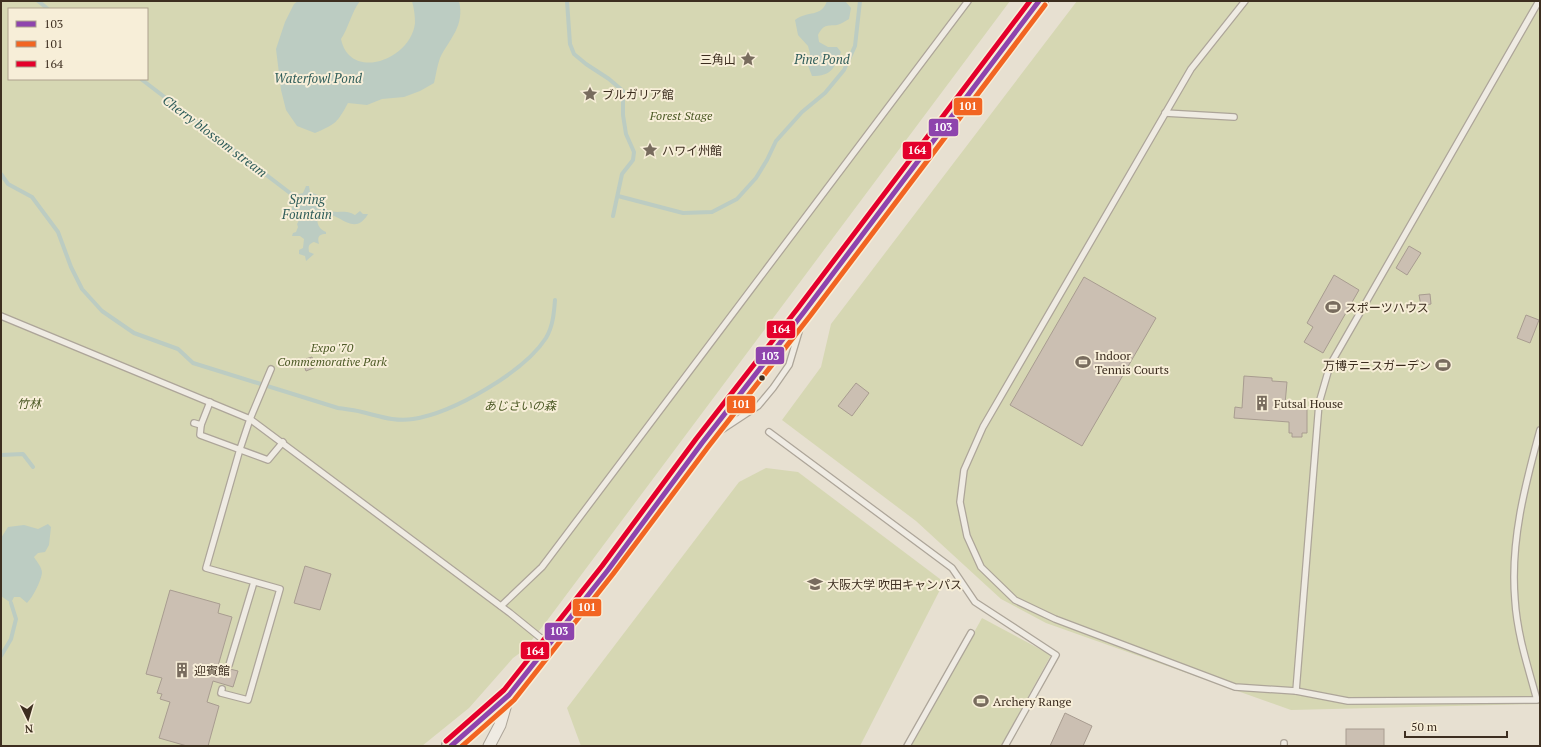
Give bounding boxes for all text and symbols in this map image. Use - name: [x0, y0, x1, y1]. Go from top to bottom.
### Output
- legend: [8, 8, 148, 80]
- text: 103: [44, 16, 63, 31]
- text: 101: [44, 36, 63, 51]
- place icon: 三角山: [739, 50, 757, 68]
- water label: Pine Pond: [793, 50, 851, 68]
- place label: 三角山: [700, 52, 736, 67]
- text: 164: [44, 56, 64, 71]
- water label: Waterfowl Pond: [274, 69, 363, 87]
- place icon: ブルガリア館: [581, 85, 599, 103]
- place label: ブルガリア館: [602, 87, 674, 102]
- water label: Cherry blossom stream: [159, 91, 271, 181]
- line badge: 101: [953, 97, 983, 116]
- text: 101: [959, 99, 977, 113]
- park label: Forest Stage: [649, 108, 713, 123]
- line badge: 103: [928, 118, 959, 137]
- text: 103: [934, 120, 952, 134]
- place icon: ハワイ州館: [641, 141, 659, 159]
- line badge: 164: [902, 141, 932, 160]
- place label: ハワイ州館: [662, 143, 722, 158]
- text: 164: [908, 143, 927, 157]
- water label: Spring Fountain: [281, 190, 332, 223]
- sports icon: スポーツハウス: [1324, 298, 1342, 316]
- place label: スポーツハウス: [1345, 300, 1429, 315]
- line badge: 164: [766, 320, 796, 339]
- text: 164: [772, 322, 791, 336]
- park label: Expo '70 Commemorative Park: [277, 340, 387, 369]
- line badge: 103: [755, 346, 785, 365]
- place label: Indoor Tennis Courts: [1095, 348, 1169, 377]
- text: 103: [761, 349, 779, 363]
- sports icon: Indoor Tennis Courts: [1074, 353, 1092, 371]
- sports icon: 万博テニスガーデン: [1434, 356, 1452, 374]
- place label: 万博テニスガーデン: [1323, 358, 1431, 373]
- unlabelled marker: [757, 373, 767, 383]
- building icon: Futsal House: [1253, 394, 1271, 412]
- line badge: 101: [726, 395, 756, 414]
- park label: 竹林: [17, 396, 43, 411]
- place label: Futsal House: [1274, 396, 1343, 411]
- text: 101: [732, 397, 750, 411]
- park label: あじさいの森: [484, 398, 557, 413]
- school or university icon: 大阪大学 吹田キャンパス: [806, 575, 824, 593]
- place label: 大阪大学 吹田キャンパス: [827, 577, 962, 592]
- line badge: 101: [572, 598, 602, 617]
- text: 101: [578, 600, 596, 614]
- line badge: 103: [544, 622, 575, 641]
- text: 103: [550, 624, 568, 638]
- line badge: 164: [520, 641, 550, 660]
- text: 164: [526, 644, 545, 658]
- building icon: 迎賓館: [173, 661, 191, 679]
- place label: 迎賓館: [194, 663, 230, 678]
- sports icon: Archery Range: [972, 692, 990, 710]
- place label: Archery Range: [993, 694, 1071, 709]
- north arrow: [8, 699, 48, 739]
- scale bar: [1405, 713, 1507, 739]
- text: 50 m: [1411, 719, 1438, 734]
- text: N: [23, 722, 34, 736]

